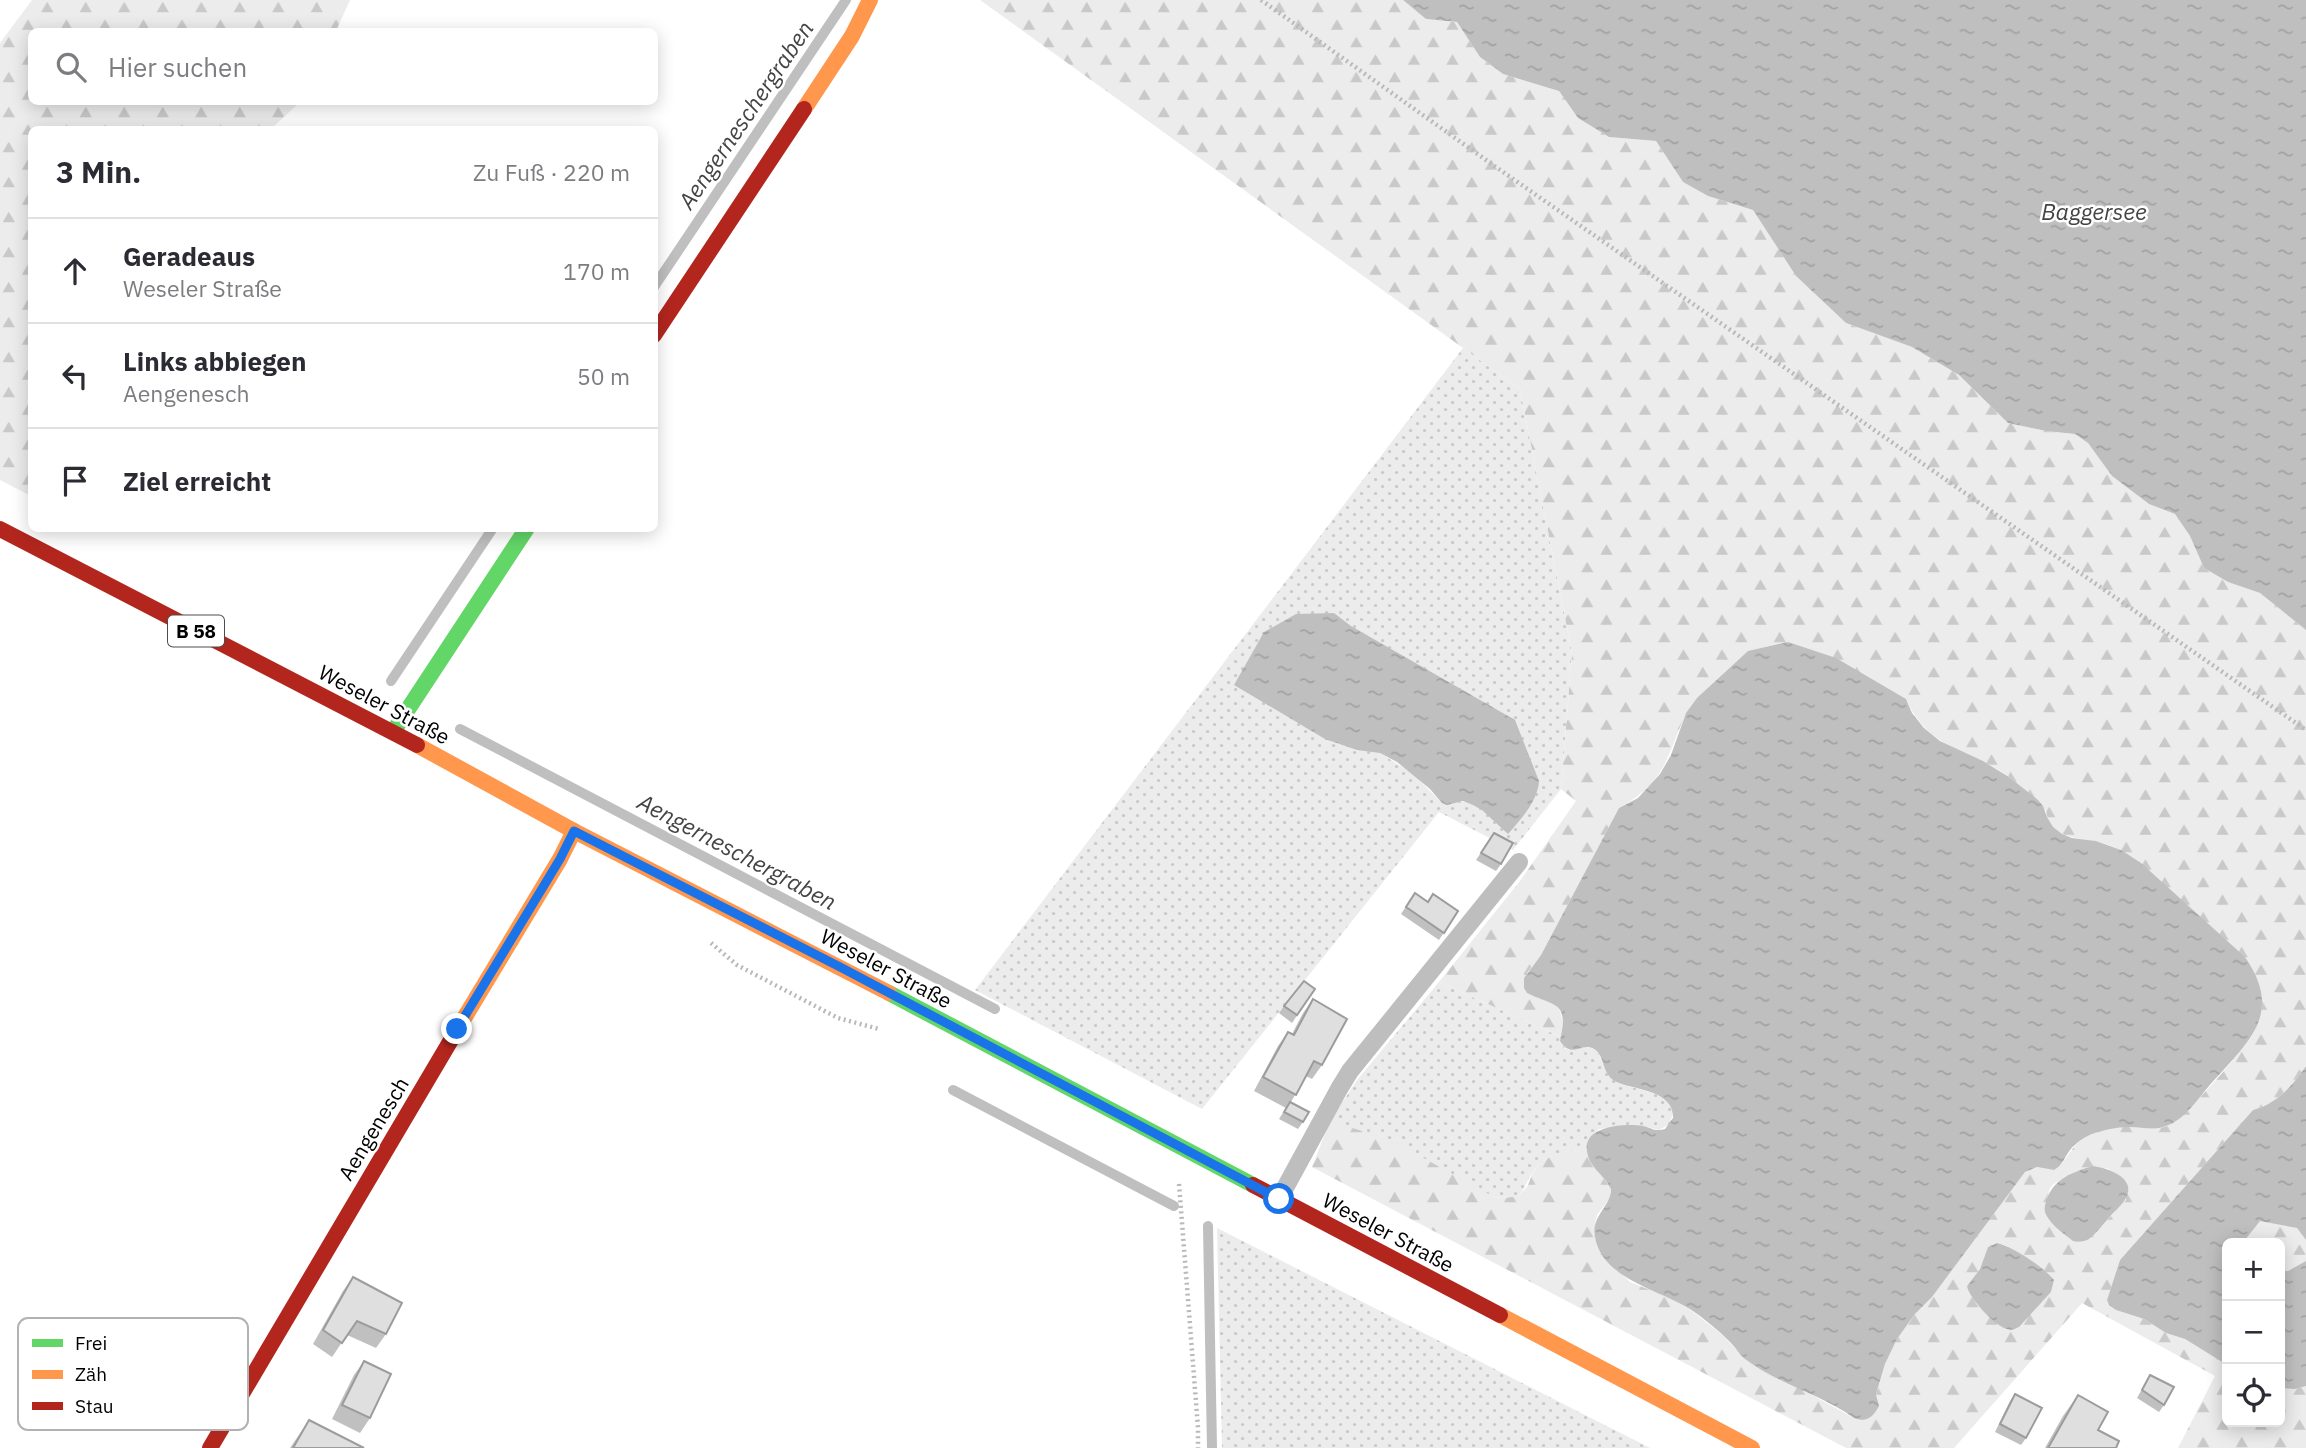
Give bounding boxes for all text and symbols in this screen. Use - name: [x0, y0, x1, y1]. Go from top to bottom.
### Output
- water label: Aengerneschergraben: [670, 14, 819, 215]
- search box: [28, 28, 658, 105]
- icon: search: [52, 48, 90, 86]
- text: Hier suchen: [108, 50, 247, 84]
- text: 3 Min.: [56, 152, 141, 191]
- text: Zu Fuß · 220 m: [473, 157, 630, 187]
- water label: Baggersee: [2041, 196, 2147, 226]
- text: Geradeaus: [123, 239, 255, 273]
- icon: ahead: [56, 252, 94, 290]
- text: 170 m: [563, 256, 630, 286]
- text: Weseler Straße: [123, 273, 282, 303]
- text: Links abbiegen: [123, 344, 306, 378]
- icon: left: [56, 357, 94, 395]
- text: 50 m: [577, 361, 630, 391]
- text: Aengenesch: [123, 378, 250, 408]
- icon: arrive: [56, 462, 94, 500]
- text: Ziel erreicht: [123, 464, 271, 498]
- road number: B 58: [168, 616, 224, 646]
- street label: Weseler Straße: [314, 658, 455, 751]
- water label: Aengerneschergraben: [632, 786, 842, 916]
- street label: Weseler Straße: [816, 922, 957, 1015]
- route end: [441, 1013, 472, 1044]
- street label: Aengenesch: [331, 1072, 415, 1185]
- route start: [1263, 1183, 1294, 1214]
- street label: Weseler Straße: [1318, 1186, 1459, 1279]
- map controls: [2222, 1238, 2285, 1427]
- button: +: [2222, 1238, 2285, 1301]
- button: −: [2222, 1301, 2285, 1364]
- legend: [18, 1318, 248, 1430]
- text: Frei: [75, 1331, 107, 1355]
- text: Zäh: [75, 1362, 107, 1386]
- button: locate: [2222, 1364, 2285, 1427]
- text: Stau: [75, 1394, 114, 1418]

